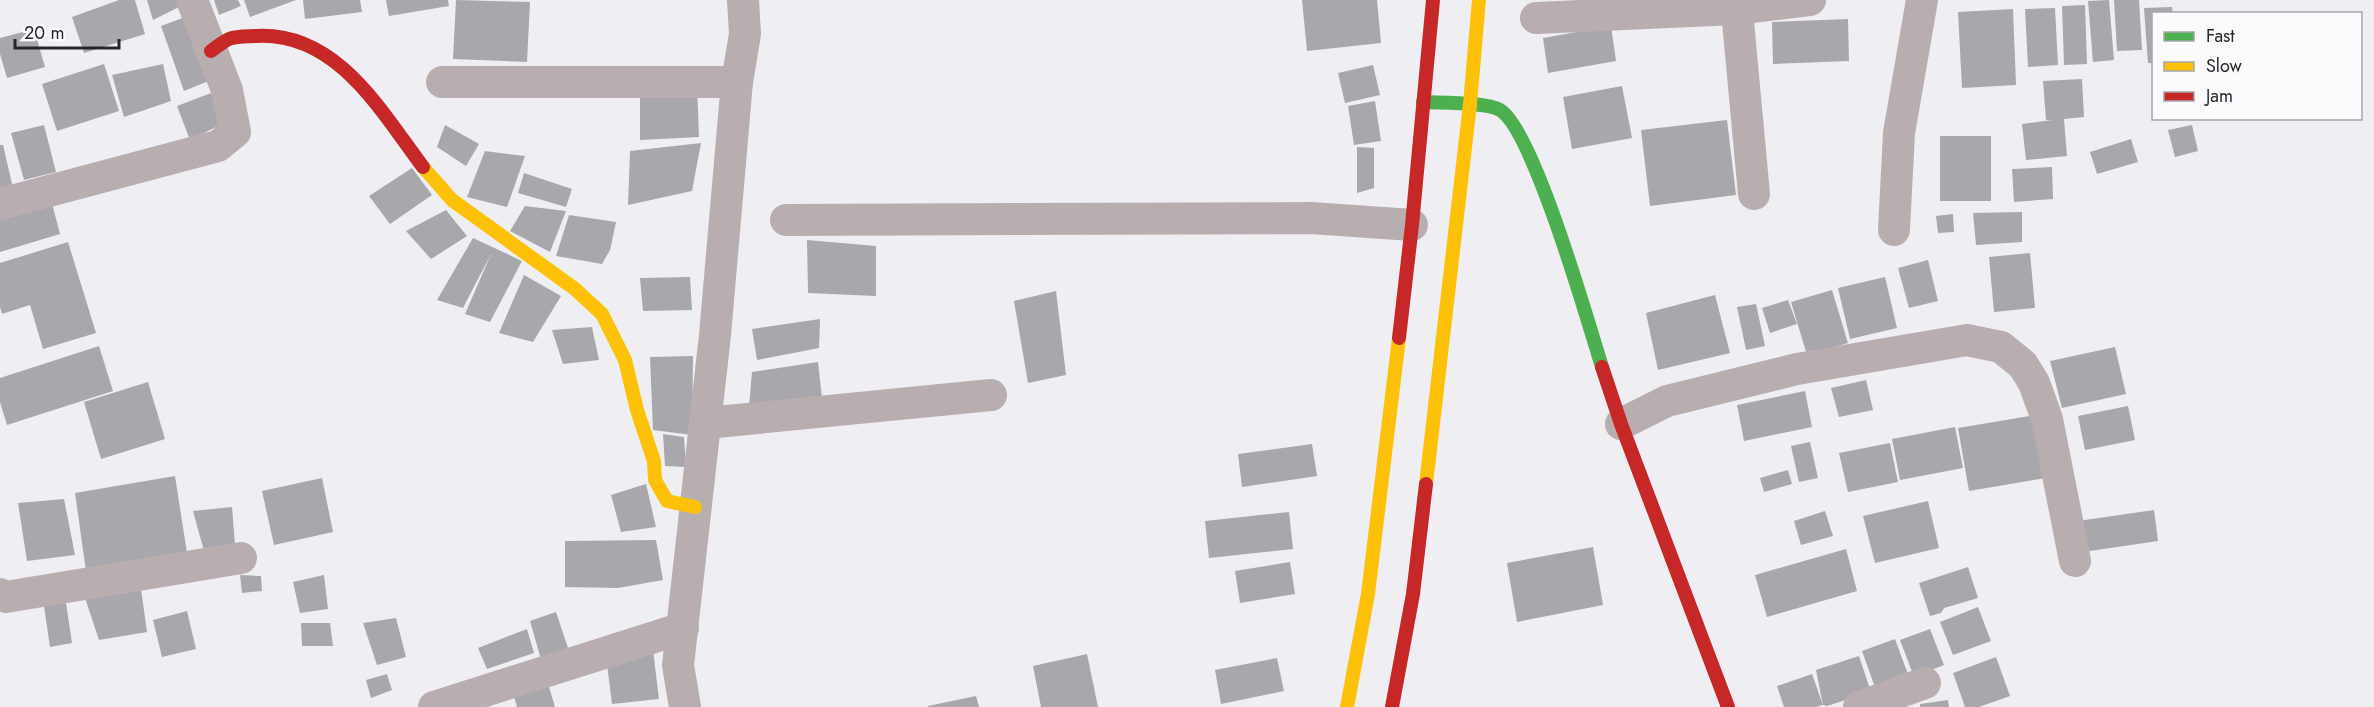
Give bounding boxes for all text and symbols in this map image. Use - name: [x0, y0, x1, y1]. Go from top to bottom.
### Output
- scale bar: [15, 12, 118, 50]
- legend: [2152, 12, 2362, 120]
- text: 20 m: [24, 20, 64, 46]
- text: Fast: [2206, 23, 2235, 49]
- text: Slow: [2206, 53, 2243, 79]
- text: Jam: [2204, 83, 2233, 109]

